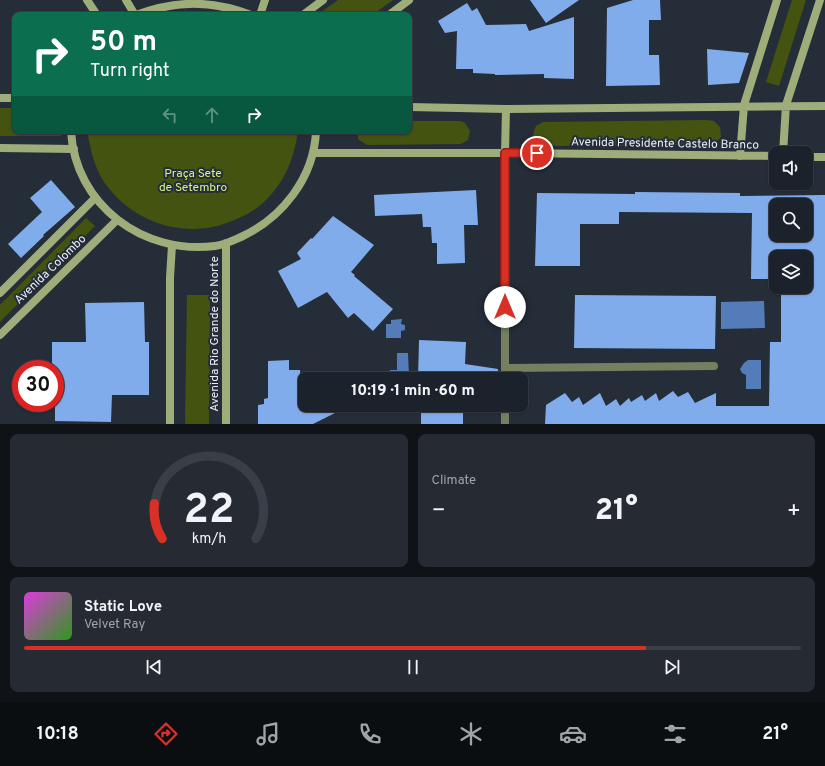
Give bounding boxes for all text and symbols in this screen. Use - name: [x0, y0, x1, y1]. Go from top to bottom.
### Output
- text: 50 m: [90, 25, 157, 61]
- icon: right: [24, 28, 76, 80]
- text: Turn right: [90, 60, 170, 83]
- icon: left: [159, 104, 181, 126]
- icon: ahead: [201, 104, 223, 126]
- icon: right: [243, 104, 265, 126]
- street label: Avenida Presidente Castelo Branco: [571, 134, 759, 154]
- pin: [520, 136, 554, 170]
- icon: arrive: [526, 142, 548, 164]
- map controls: [769, 146, 813, 294]
- button: sound: [769, 146, 813, 190]
- park label: Praça Sete de Setembro: [159, 166, 227, 196]
- button: search: [769, 198, 813, 242]
- street label: Avenida Colombo: [11, 231, 90, 308]
- button: layers: [769, 250, 813, 294]
- street label: Avenida Rio Grande do Norte: [207, 256, 223, 412]
- position arrow: [484, 286, 526, 328]
- speed limit sign: 30: [12, 360, 64, 412]
- text: 10:19 · 1 min · 60 m: [351, 382, 475, 401]
- text: Climate: [432, 473, 476, 489]
- text: 22: [183, 484, 234, 537]
- text: 21°: [595, 493, 638, 530]
- text: −: [432, 498, 446, 525]
- text: +: [787, 498, 801, 525]
- text: km/h: [191, 529, 226, 547]
- text: Static Love: [84, 598, 162, 617]
- text: Velvet Ray: [84, 617, 145, 633]
- icon: previous: [143, 656, 165, 678]
- icon: pause: [402, 656, 424, 678]
- icon: next: [661, 656, 683, 678]
- icon: directions: [152, 720, 180, 748]
- icon: music: [254, 720, 282, 748]
- icon: phone: [356, 720, 384, 748]
- icon: climate: [457, 720, 485, 748]
- icon: car: [559, 720, 587, 748]
- icon: filters: [661, 720, 689, 748]
- text: 10:18: [37, 723, 79, 746]
- text: 21°: [762, 723, 788, 746]

